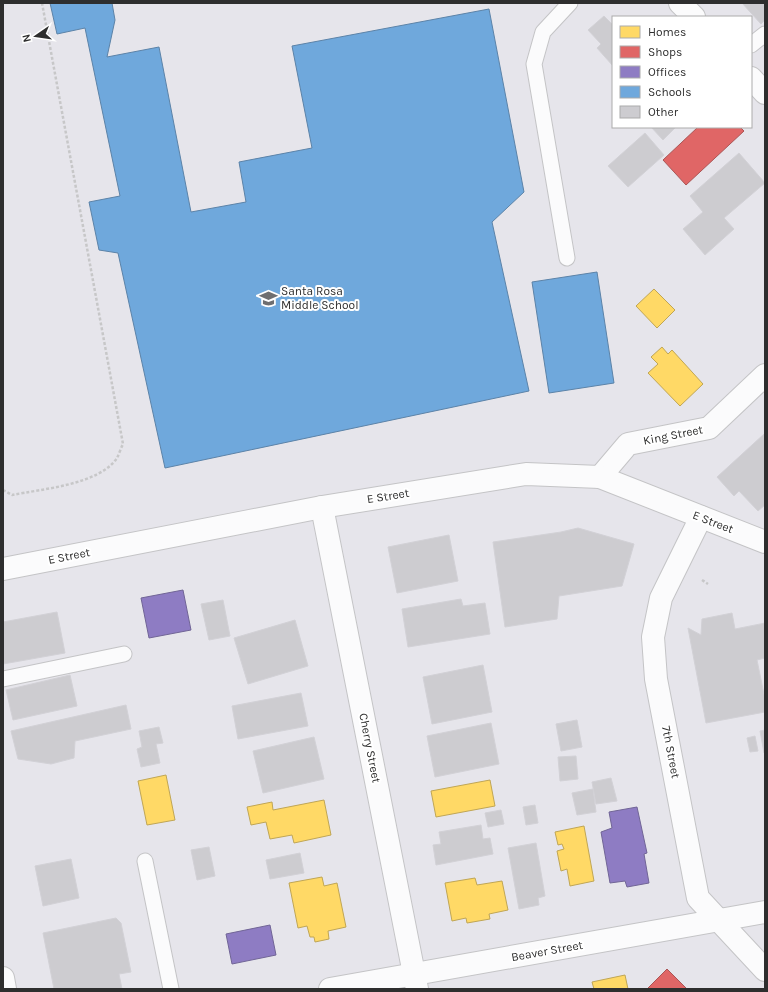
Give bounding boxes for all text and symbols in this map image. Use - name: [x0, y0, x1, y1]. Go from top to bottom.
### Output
- north arrow: [16, 16, 56, 56]
- legend: [612, 16, 752, 128]
- text: Homes: [648, 25, 686, 39]
- text: N: [20, 33, 34, 43]
- text: Shops: [648, 45, 682, 59]
- text: Offices: [648, 65, 686, 79]
- text: Schools: [648, 85, 691, 99]
- text: Other: [648, 105, 679, 119]
- place label: Santa Rosa Middle School: [281, 284, 359, 312]
- school or university icon: Santa Rosa Middle School: [258, 288, 278, 308]
- street label: King Street: [642, 422, 705, 448]
- street label: E Street: [366, 486, 411, 506]
- street label: E Street: [691, 508, 736, 536]
- street label: E Street: [47, 545, 92, 567]
- street label: Cherry Street: [356, 712, 384, 785]
- street label: 7th Street: [659, 725, 683, 780]
- street label: Beaver Street: [510, 938, 584, 964]

